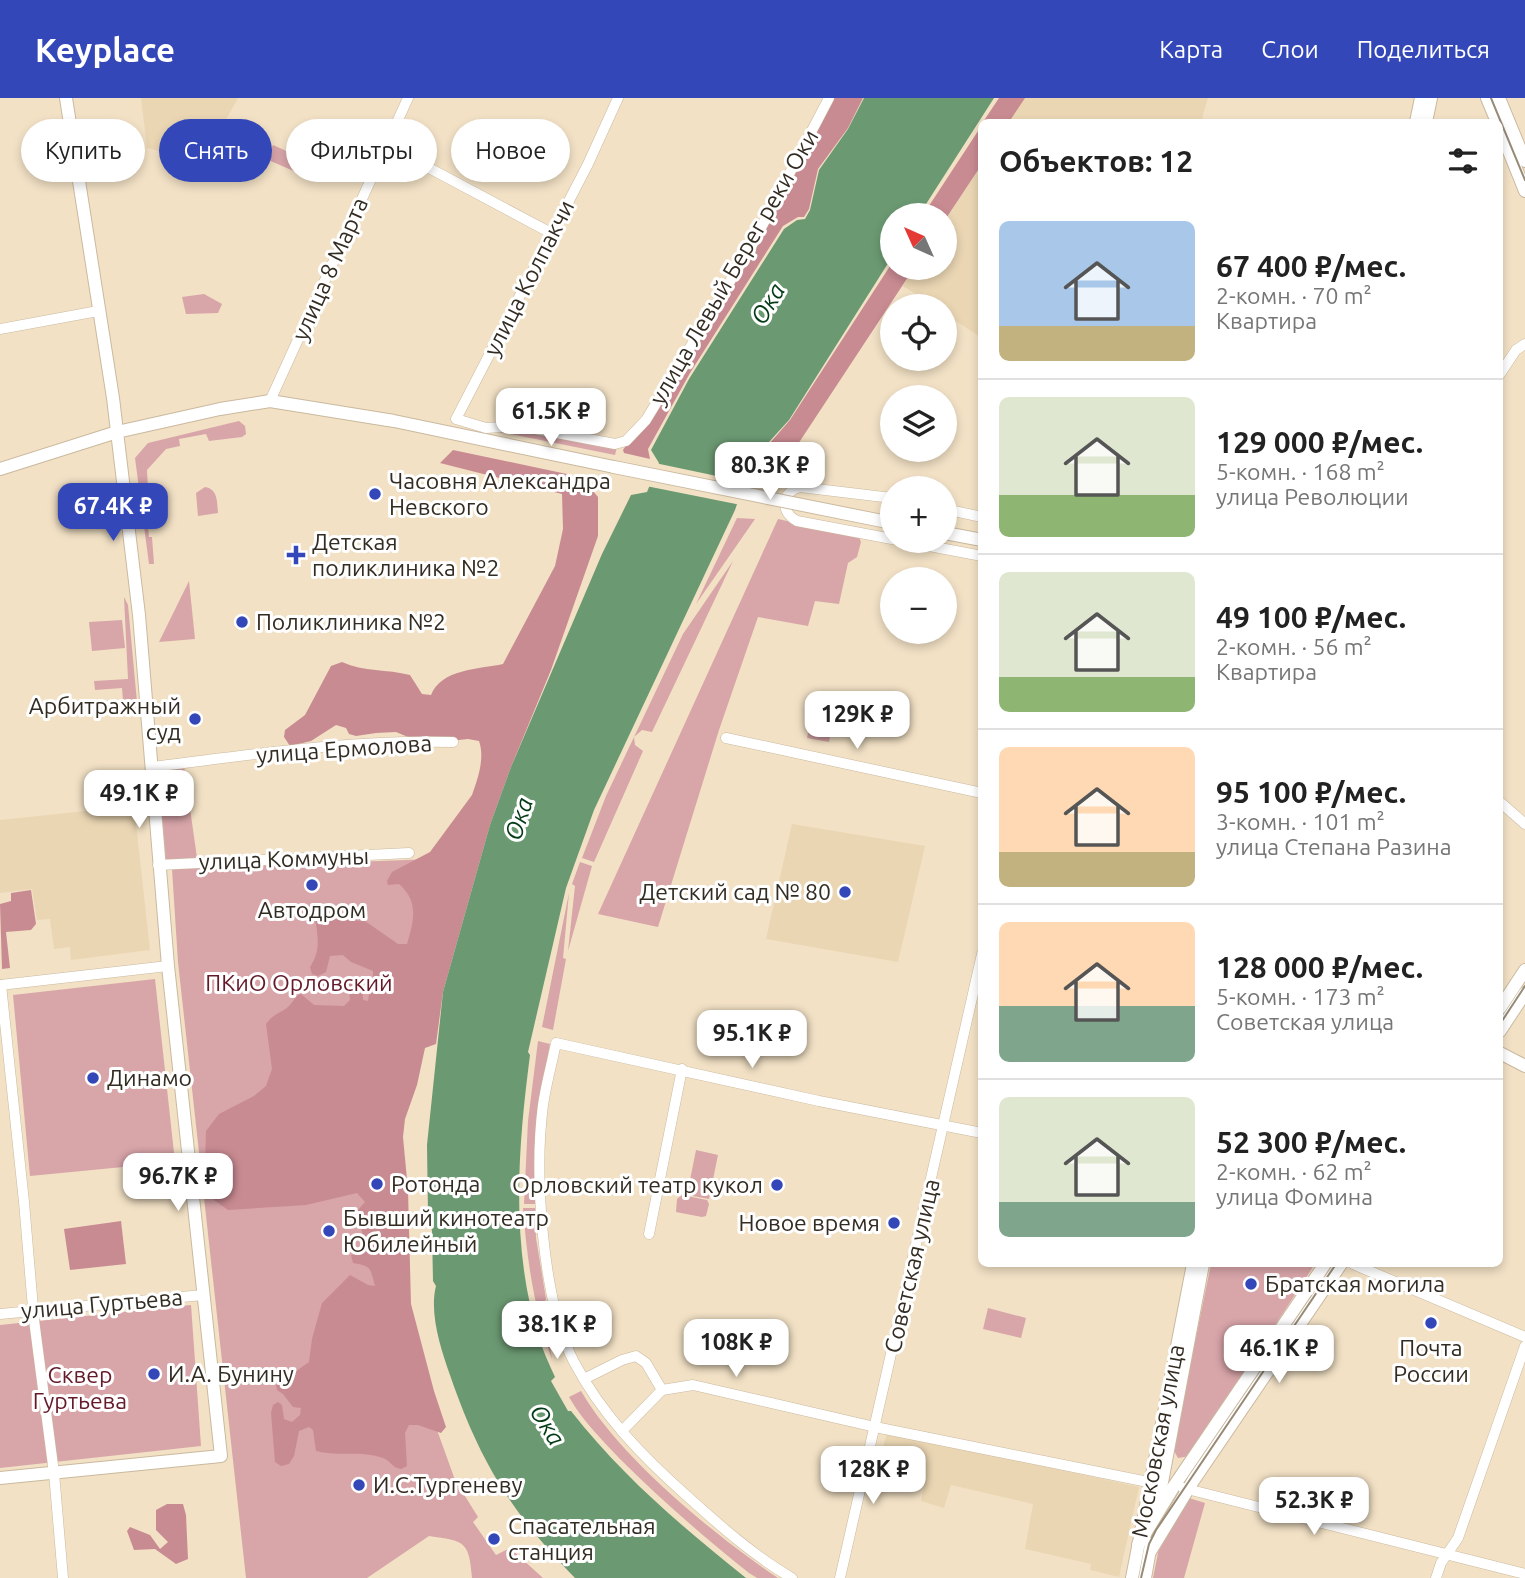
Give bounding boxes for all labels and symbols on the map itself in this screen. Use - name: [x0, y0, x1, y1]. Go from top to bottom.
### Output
- street label: улица Левый Берег реки Оки: [644, 125, 823, 409]
- street label: улица 8 Марта: [287, 193, 372, 344]
- street label: улица Колпакчи: [479, 196, 579, 360]
- north arrow: [880, 203, 957, 280]
- water label: Ока: [745, 278, 790, 329]
- pin: 61.5K ₽: [486, 388, 616, 448]
- pin: 80.3K ₽: [705, 442, 835, 502]
- place label: Часовня Александра Невского: [389, 468, 611, 519]
- pin: 67.4K ₽: [48, 484, 178, 543]
- marker: Часовня Александра Невского: [367, 486, 383, 502]
- place label: Детская поликлиника №2: [312, 529, 499, 580]
- marker: Детская поликлиника №2: [286, 545, 306, 565]
- place label: Поликлиника №2: [256, 609, 446, 634]
- marker: Поликлиника №2: [234, 614, 250, 630]
- pin: 129K ₽: [800, 692, 914, 751]
- place label: Арбитражный суд: [29, 693, 181, 744]
- marker: Арбитражный суд: [187, 711, 203, 727]
- street label: улица Ермолова: [255, 730, 433, 767]
- pin: 49.1K ₽: [74, 770, 204, 830]
- water label: Ока: [499, 794, 538, 844]
- street label: улица Коммуны: [198, 843, 370, 874]
- marker: Автодром: [304, 877, 320, 893]
- place label: Детский сад № 80: [639, 879, 831, 904]
- marker: Детский сад № 80: [837, 884, 853, 900]
- place label: Автодром: [258, 897, 366, 922]
- park label: ПКиО Орловский: [205, 970, 393, 995]
- pin: 95.1K ₽: [687, 1010, 817, 1070]
- place label: Динамо: [107, 1065, 192, 1090]
- marker: Динамо: [85, 1070, 101, 1086]
- pin: 96.7K ₽: [113, 1154, 243, 1213]
- place label: Ротонда: [391, 1171, 480, 1196]
- place label: Орловский театр кукол: [512, 1172, 763, 1197]
- marker: Ротонда: [369, 1176, 385, 1192]
- street label: Советская улица: [879, 1176, 944, 1355]
- marker: Орловский театр кукол: [769, 1177, 785, 1193]
- place label: Бывший кинотеатр Юбилейный: [343, 1205, 549, 1256]
- place label: Новое время: [738, 1210, 880, 1235]
- marker: Новое время: [886, 1215, 902, 1231]
- marker: Бывший кинотеатр Юбилейный: [321, 1223, 337, 1239]
- place label: Братская могила: [1265, 1271, 1445, 1296]
- marker: Братская могила: [1243, 1276, 1259, 1292]
- street label: улица Гуртьева: [20, 1284, 184, 1323]
- pin: 38.1K ₽: [492, 1302, 622, 1361]
- marker: Почта России: [1423, 1315, 1439, 1331]
- pin: 108K ₽: [679, 1320, 793, 1379]
- pin: 46.1K ₽: [1214, 1326, 1344, 1385]
- place label: Почта России: [1393, 1335, 1469, 1386]
- street label: Московская улица: [1126, 1342, 1189, 1540]
- place label: И.А. Бунину: [168, 1361, 294, 1386]
- park label: Сквер Гуртьева: [33, 1362, 127, 1413]
- marker: И.А. Бунину: [146, 1366, 162, 1382]
- water label: Ока: [525, 1399, 570, 1450]
- pin: 128K ₽: [816, 1446, 930, 1506]
- place label: И.С.Тургеневу: [373, 1472, 523, 1497]
- marker: И.С.Тургеневу: [351, 1477, 367, 1493]
- pin: 52.3K ₽: [1249, 1478, 1379, 1537]
- place label: Спасательная станция: [508, 1513, 656, 1564]
- marker: Спасательная станция: [486, 1531, 502, 1547]

